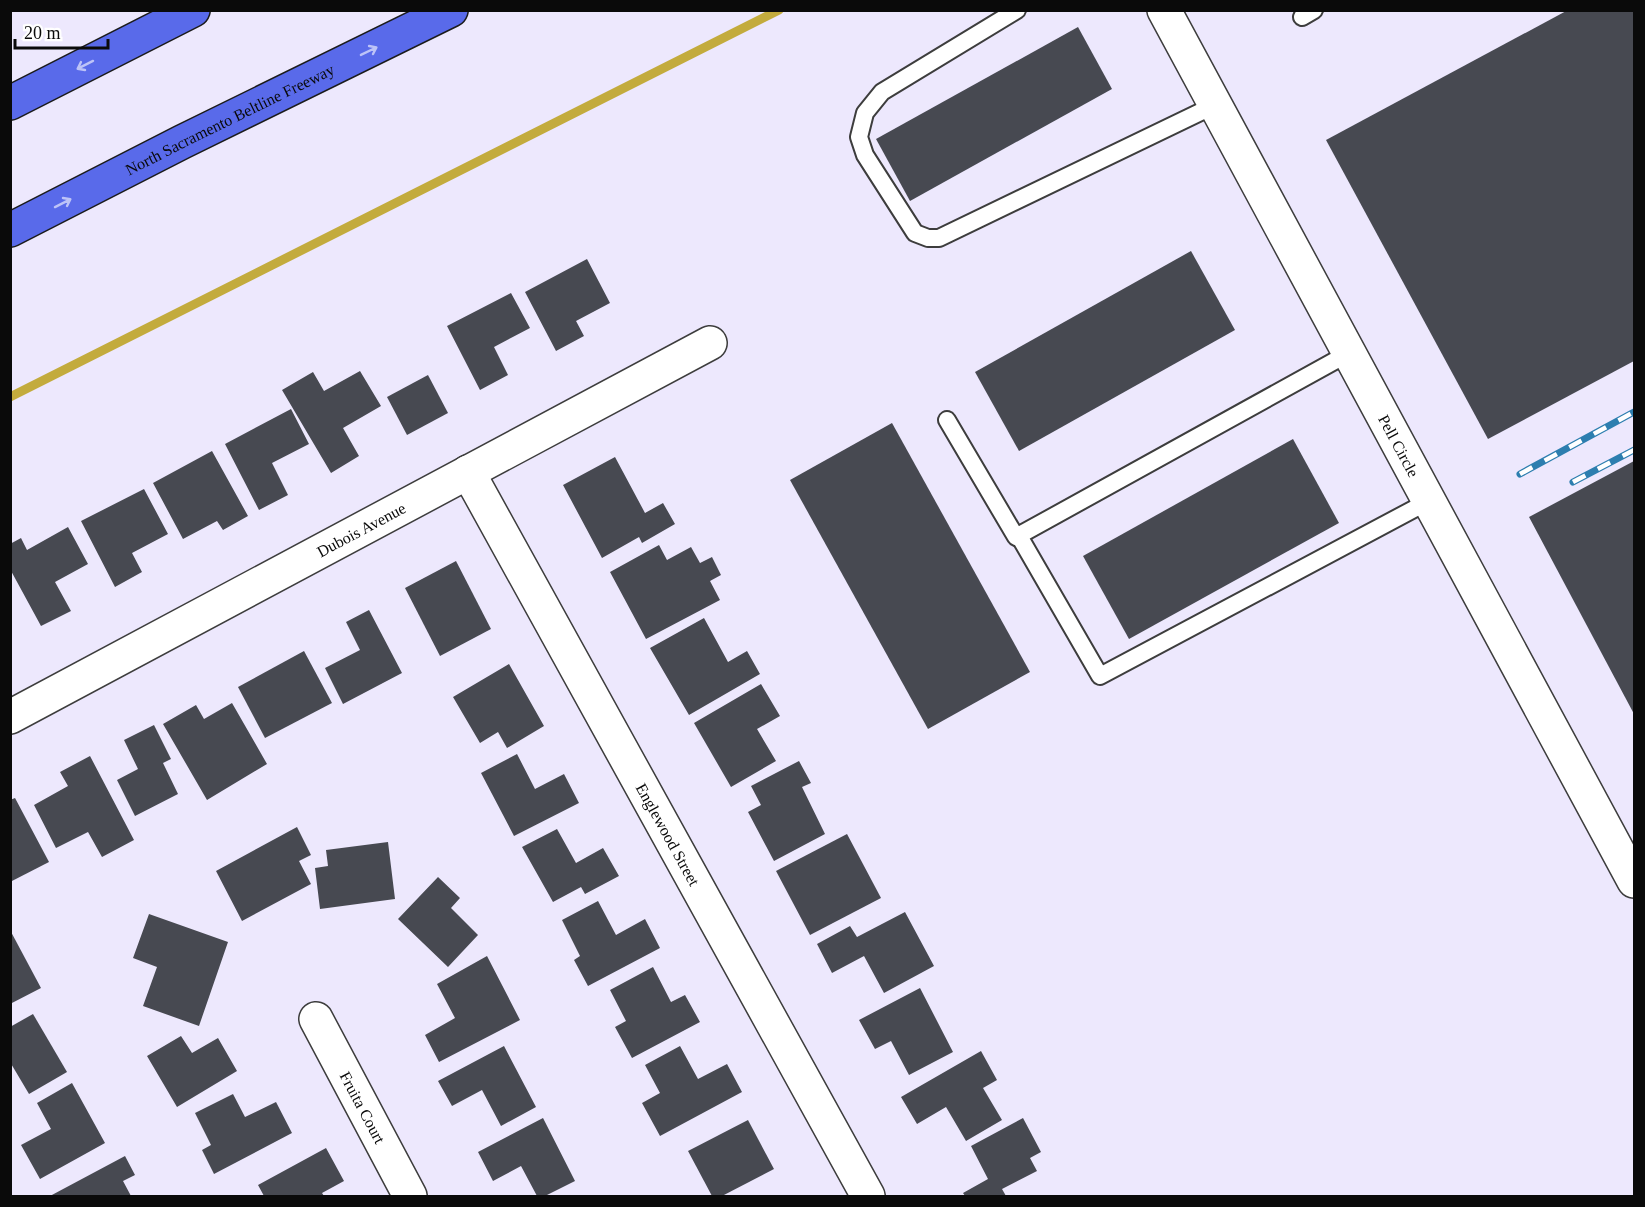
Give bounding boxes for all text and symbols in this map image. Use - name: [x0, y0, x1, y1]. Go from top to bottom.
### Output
- scale bar: [15, 12, 108, 50]
- text: 20 m: [24, 23, 61, 43]
- one-way arrow: [359, 44, 377, 56]
- one-way arrow: [76, 60, 94, 71]
- street label: North Sacramento Beltline Freeway: [122, 60, 337, 178]
- one-way arrow: [53, 197, 71, 208]
- street label: Pell Circle: [1375, 412, 1423, 480]
- street label: Dubois Avenue: [314, 499, 408, 560]
- street label: Englewood Street: [633, 780, 704, 889]
- street label: Fruita Court: [337, 1069, 389, 1147]

